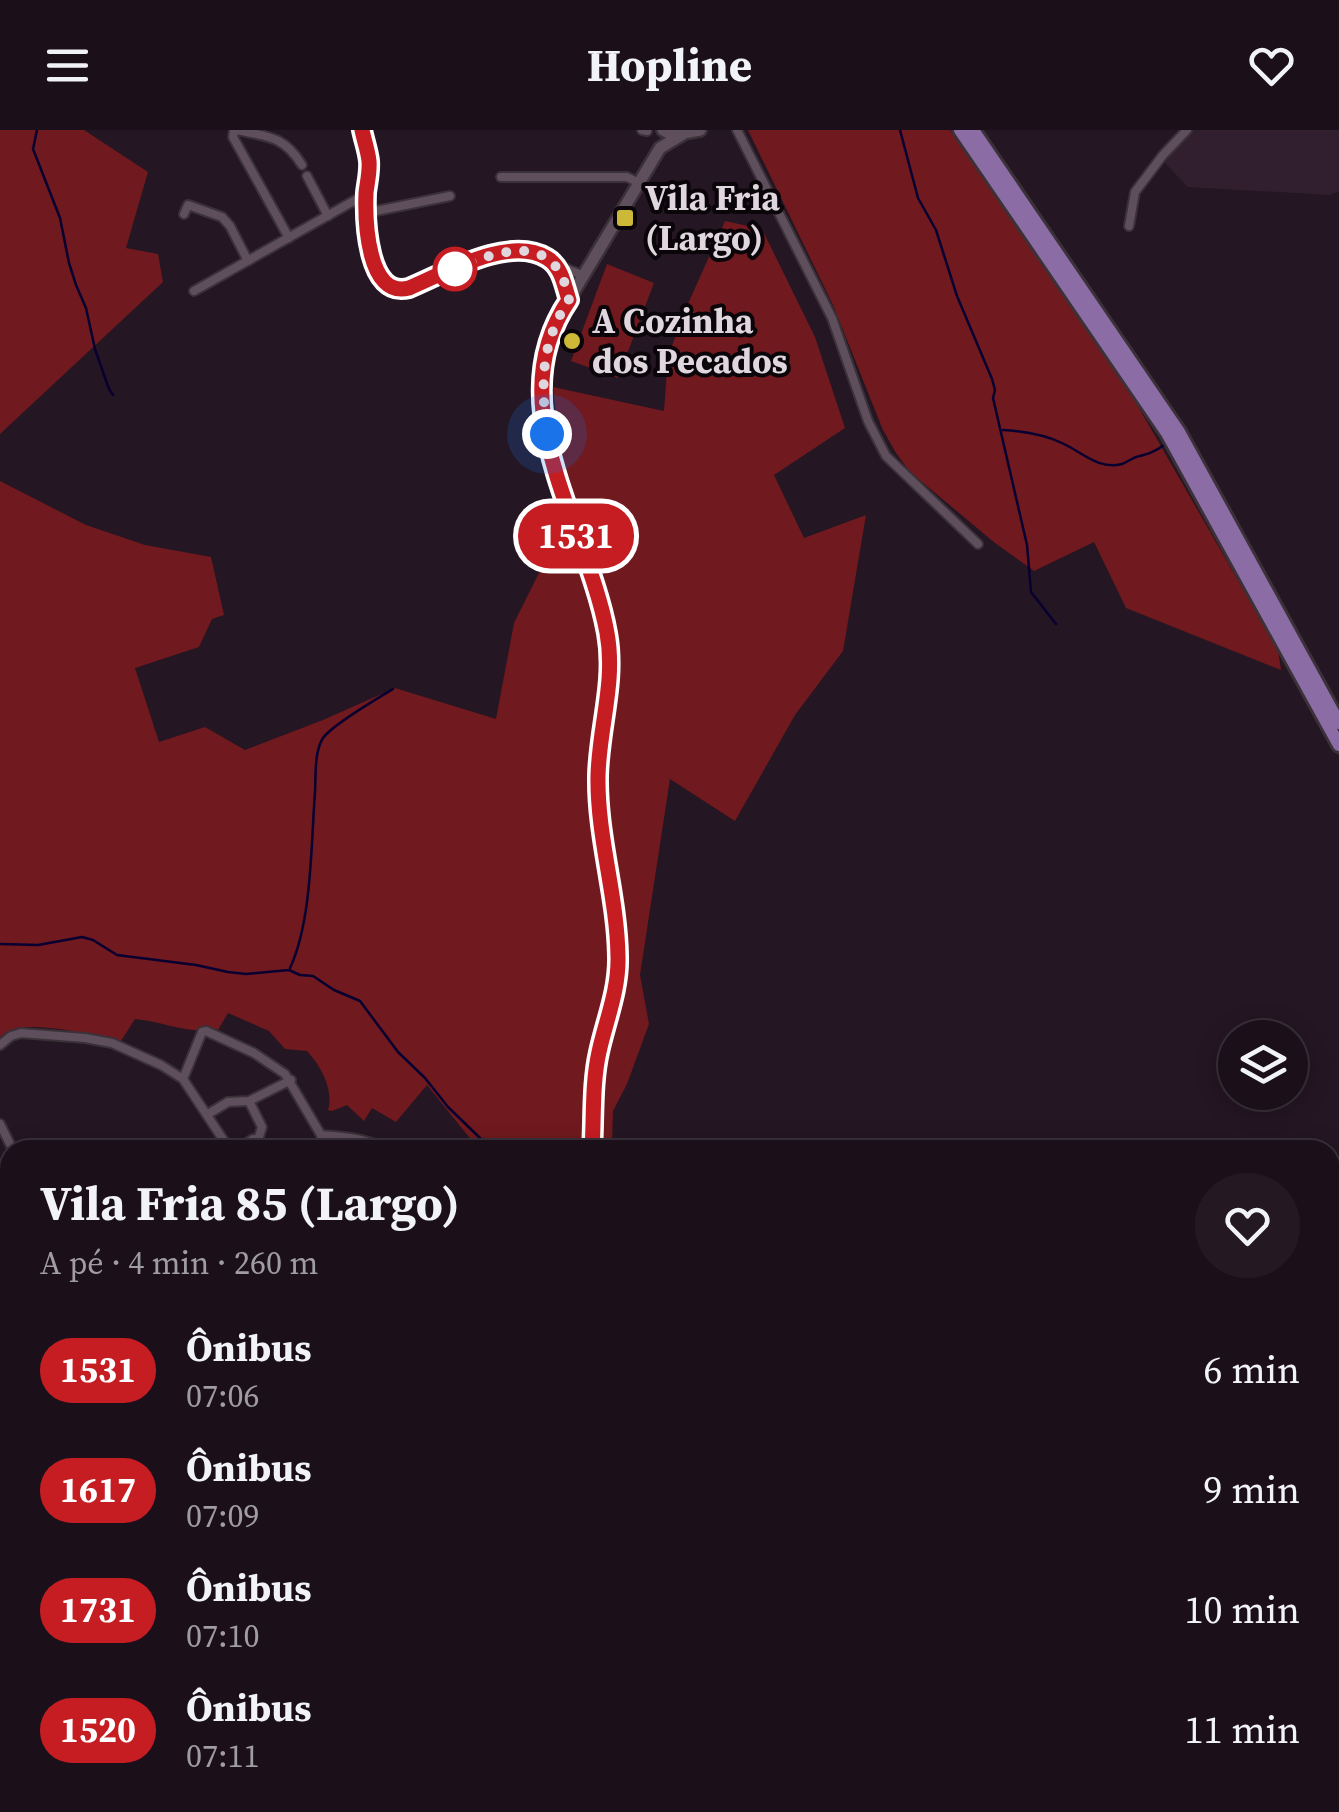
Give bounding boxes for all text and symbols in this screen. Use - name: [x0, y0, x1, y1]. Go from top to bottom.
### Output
- text: Hopline: [587, 34, 752, 96]
- icon: menu: [40, 38, 95, 93]
- icon: heart: [1244, 38, 1299, 93]
- place label: Vila Fria (Largo): [645, 174, 780, 262]
- marker: Vila Fria (Largo): [614, 207, 636, 229]
- unlabelled marker: [434, 248, 476, 290]
- place label: A Cozinha dos Pecados: [592, 297, 788, 385]
- marker: A Cozinha dos Pecados: [561, 330, 583, 352]
- your location: [522, 409, 572, 459]
- line badge: 1531: [506, 504, 646, 568]
- text: 1531: [538, 512, 614, 560]
- map controls: [1218, 1020, 1308, 1110]
- button: layers: [1218, 1020, 1308, 1110]
- text: Vila Fria 85 (Largo): [40, 1170, 460, 1236]
- button: heart: [1195, 1173, 1300, 1278]
- text: A pé · 4 min · 260 m: [40, 1241, 318, 1285]
- text: Ônibus: [186, 1322, 312, 1374]
- text: 6 min: [1204, 1344, 1300, 1396]
- text: 1531: [60, 1346, 136, 1394]
- text: 07:06: [186, 1374, 260, 1418]
- text: Ônibus: [186, 1442, 312, 1494]
- text: 9 min: [1204, 1464, 1300, 1516]
- text: 1617: [60, 1466, 136, 1514]
- text: 07:09: [186, 1494, 260, 1538]
- text: Ônibus: [186, 1562, 312, 1614]
- text: 10 min: [1185, 1584, 1300, 1636]
- text: 1731: [60, 1586, 136, 1634]
- text: 07:10: [186, 1614, 260, 1658]
- text: Ônibus: [186, 1682, 312, 1734]
- text: 11 min: [1185, 1704, 1300, 1756]
- text: 1520: [60, 1706, 136, 1754]
- text: 07:11: [186, 1734, 260, 1778]

